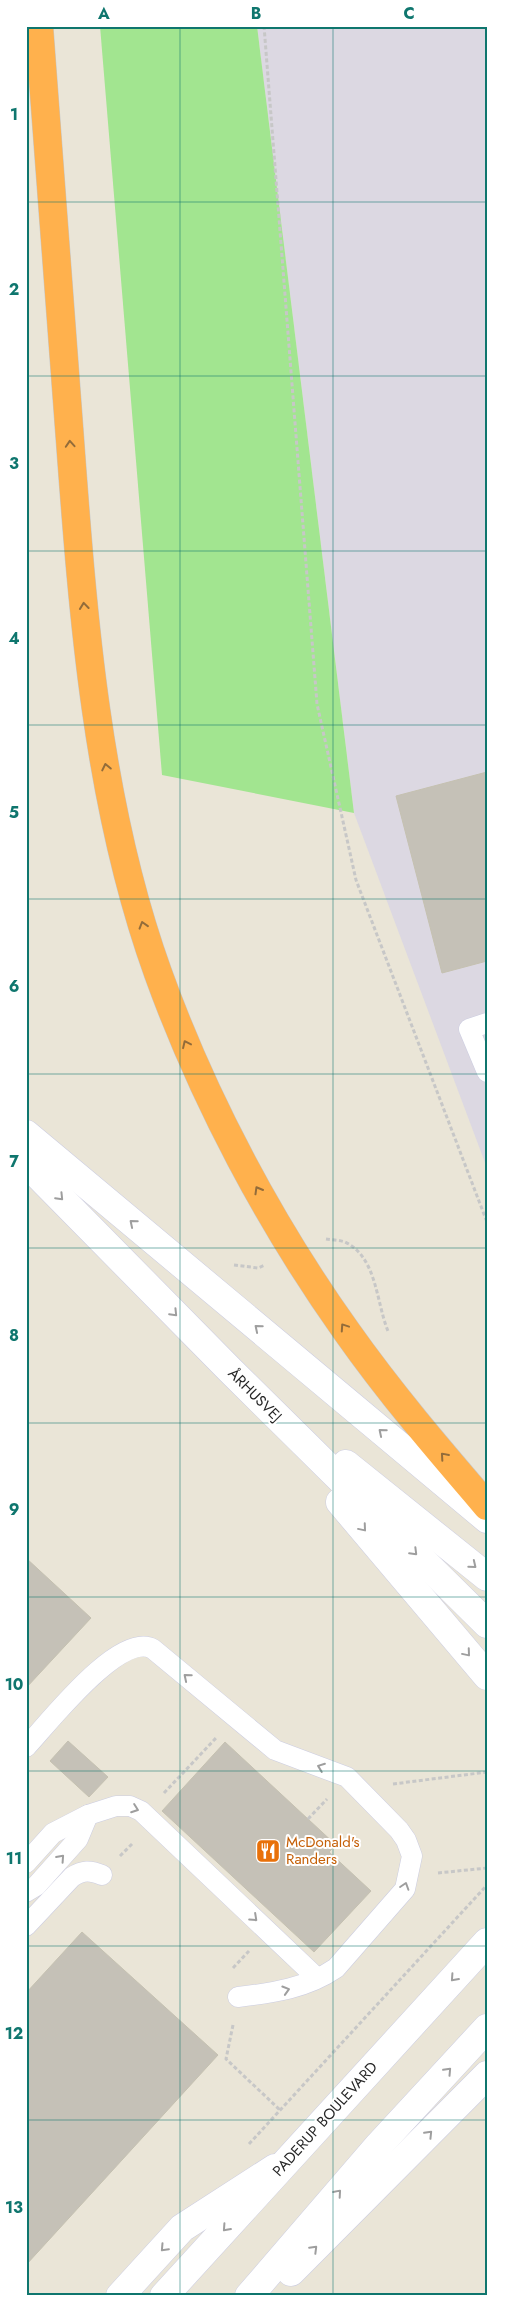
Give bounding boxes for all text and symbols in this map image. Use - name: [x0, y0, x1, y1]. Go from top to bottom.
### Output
- text: A: [97, 2, 110, 25]
- text: B: [251, 2, 261, 25]
- text: C: [403, 2, 415, 25]
- text: 1: [10, 103, 18, 126]
- text: 2: [9, 278, 19, 301]
- one-way arrow: [65, 440, 76, 448]
- text: 3: [9, 452, 19, 475]
- one-way arrow: [79, 601, 90, 609]
- text: 4: [8, 627, 20, 650]
- one-way arrow: [101, 762, 111, 771]
- text: 5: [9, 801, 19, 824]
- one-way arrow: [139, 921, 149, 929]
- text: 6: [9, 975, 19, 998]
- one-way arrow: [182, 1040, 193, 1049]
- text: 7: [9, 1150, 19, 1173]
- one-way arrow: [254, 1186, 264, 1195]
- one-way arrow: [55, 1192, 64, 1201]
- one-way arrow: [130, 1221, 139, 1229]
- one-way arrow: [168, 1308, 177, 1317]
- one-way arrow: [341, 1323, 350, 1333]
- text: 8: [9, 1324, 19, 1347]
- one-way arrow: [254, 1324, 263, 1333]
- street label: ÅRHUSVEJ: [223, 1363, 287, 1427]
- one-way arrow: [379, 1429, 388, 1438]
- one-way arrow: [440, 1452, 449, 1461]
- text: 9: [9, 1498, 19, 1521]
- one-way arrow: [357, 1523, 366, 1532]
- one-way arrow: [408, 1547, 417, 1556]
- one-way arrow: [467, 1560, 476, 1568]
- one-way arrow: [462, 1647, 470, 1656]
- text: 10: [5, 1673, 23, 1696]
- one-way arrow: [184, 1674, 193, 1683]
- one-way arrow: [317, 1763, 325, 1773]
- one-way arrow: [130, 1803, 139, 1813]
- place label: McDonald's Randers: [286, 1831, 360, 1870]
- restaurant icon: McDonald's Randers: [255, 1838, 281, 1864]
- text: 11: [6, 1847, 22, 1870]
- one-way arrow: [55, 1855, 64, 1864]
- one-way arrow: [399, 1882, 409, 1891]
- one-way arrow: [249, 1912, 258, 1921]
- one-way arrow: [451, 1973, 460, 1982]
- one-way arrow: [282, 1985, 290, 1995]
- text: 12: [5, 2022, 23, 2045]
- street label: PADERUP BOULEVARD: [267, 2057, 383, 2181]
- one-way arrow: [442, 2067, 451, 2076]
- one-way arrow: [424, 2131, 433, 2140]
- one-way arrow: [332, 2189, 341, 2198]
- text: 13: [5, 2196, 23, 2219]
- one-way arrow: [223, 2222, 232, 2231]
- one-way arrow: [161, 2242, 170, 2251]
- one-way arrow: [309, 2246, 318, 2255]

